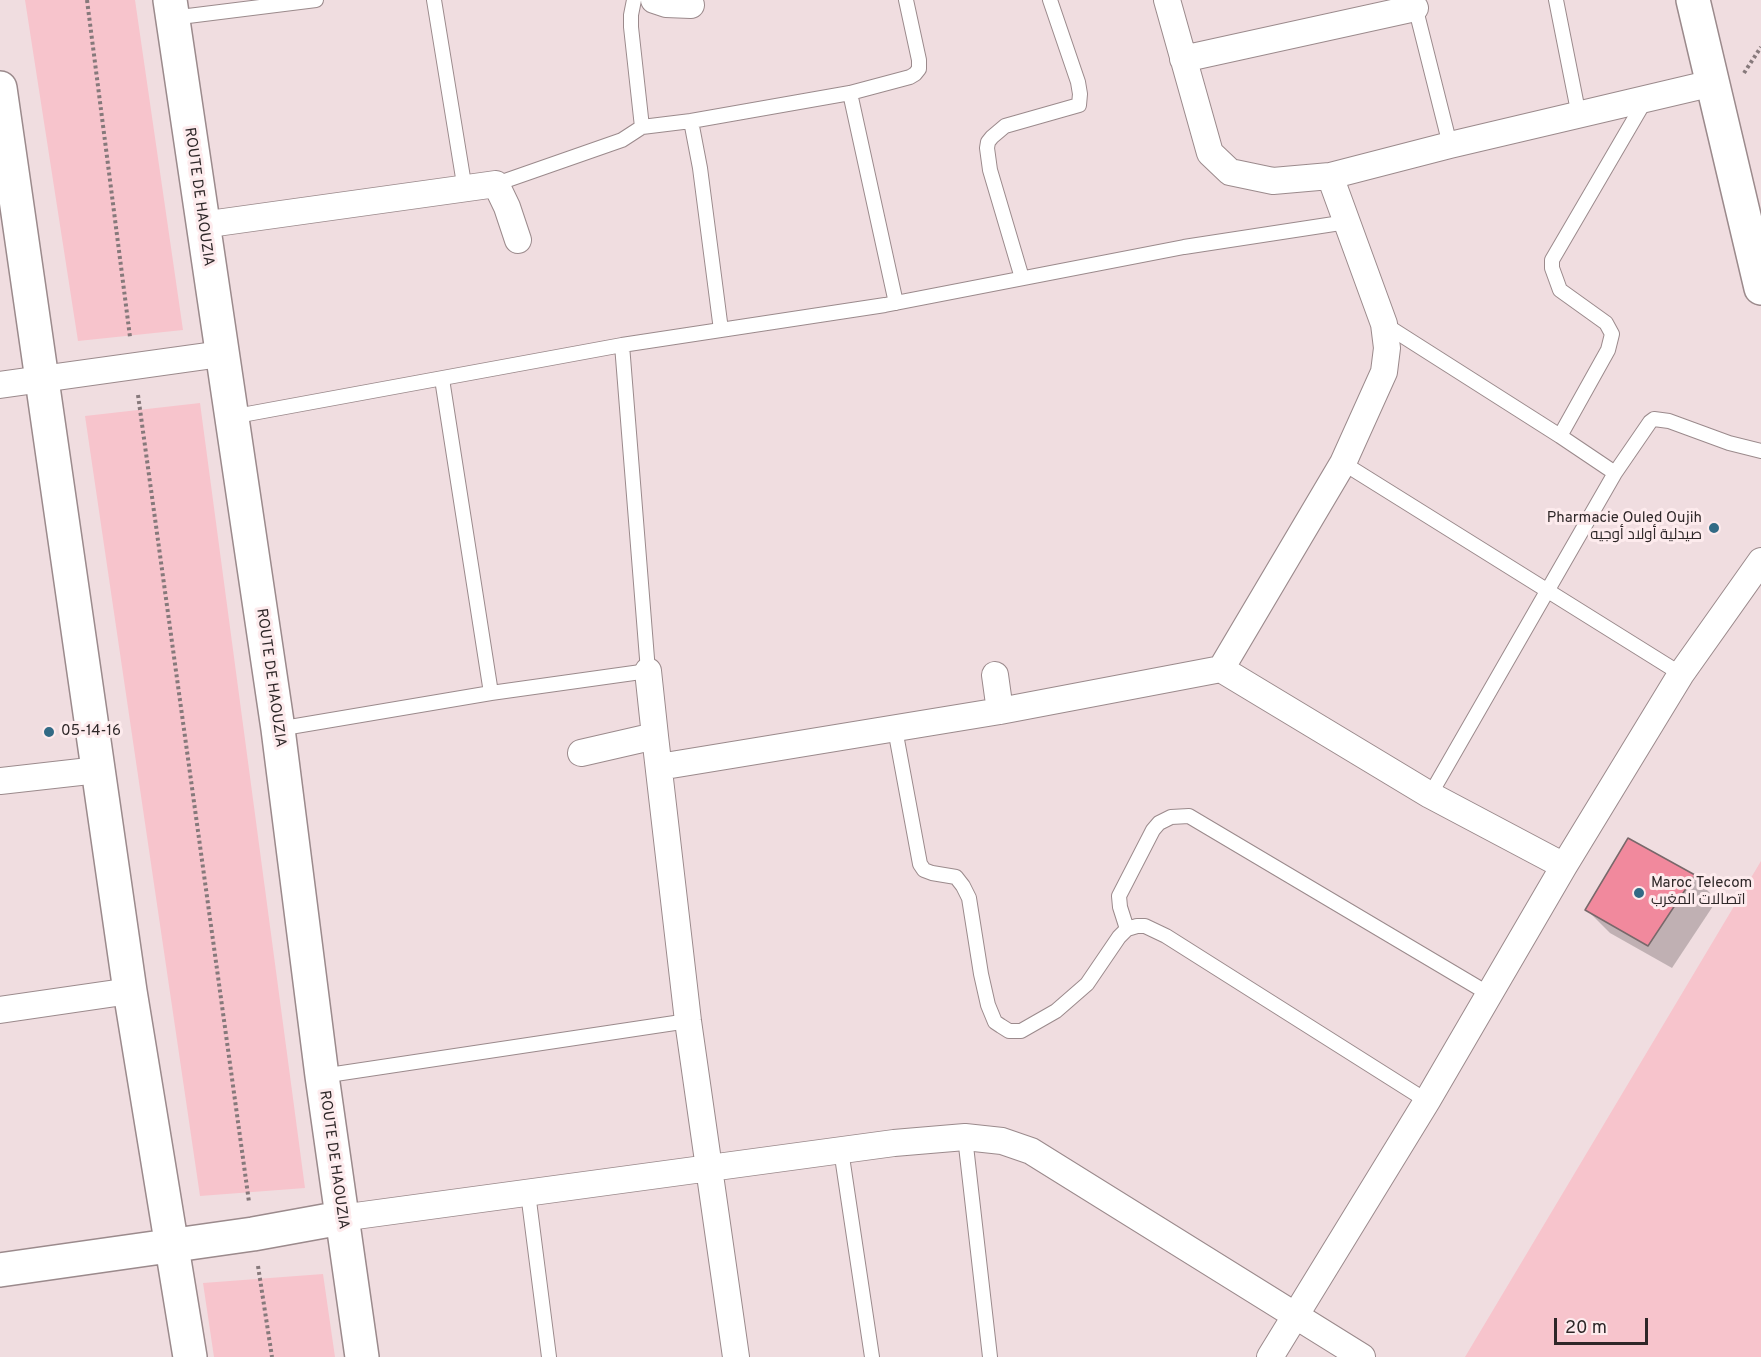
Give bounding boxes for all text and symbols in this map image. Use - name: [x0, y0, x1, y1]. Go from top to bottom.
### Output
- street label: ROUTE DE HAOUZIA: [179, 126, 217, 268]
- place label: Pharmacie Ouled Oujih صيدلية أولاد أوجيه: [1547, 510, 1702, 545]
- marker: Pharmacie Ouled Oujih صيدلية أولاد أوجيه: [1707, 521, 1721, 535]
- street label: ROUTE DE HAOUZIA: [251, 607, 289, 749]
- place label: 05-14-16: [61, 723, 121, 741]
- marker: 05-14-16: [42, 725, 56, 739]
- place label: Maroc Telecom اتصالات المغرب: [1651, 875, 1752, 910]
- marker: Maroc Telecom اتصالات المغرب: [1632, 886, 1646, 900]
- street label: ROUTE DE HAOUZIA: [314, 1089, 352, 1231]
- scale bar: [1557, 1306, 1652, 1344]
- text: 20 m: [1565, 1317, 1607, 1340]

